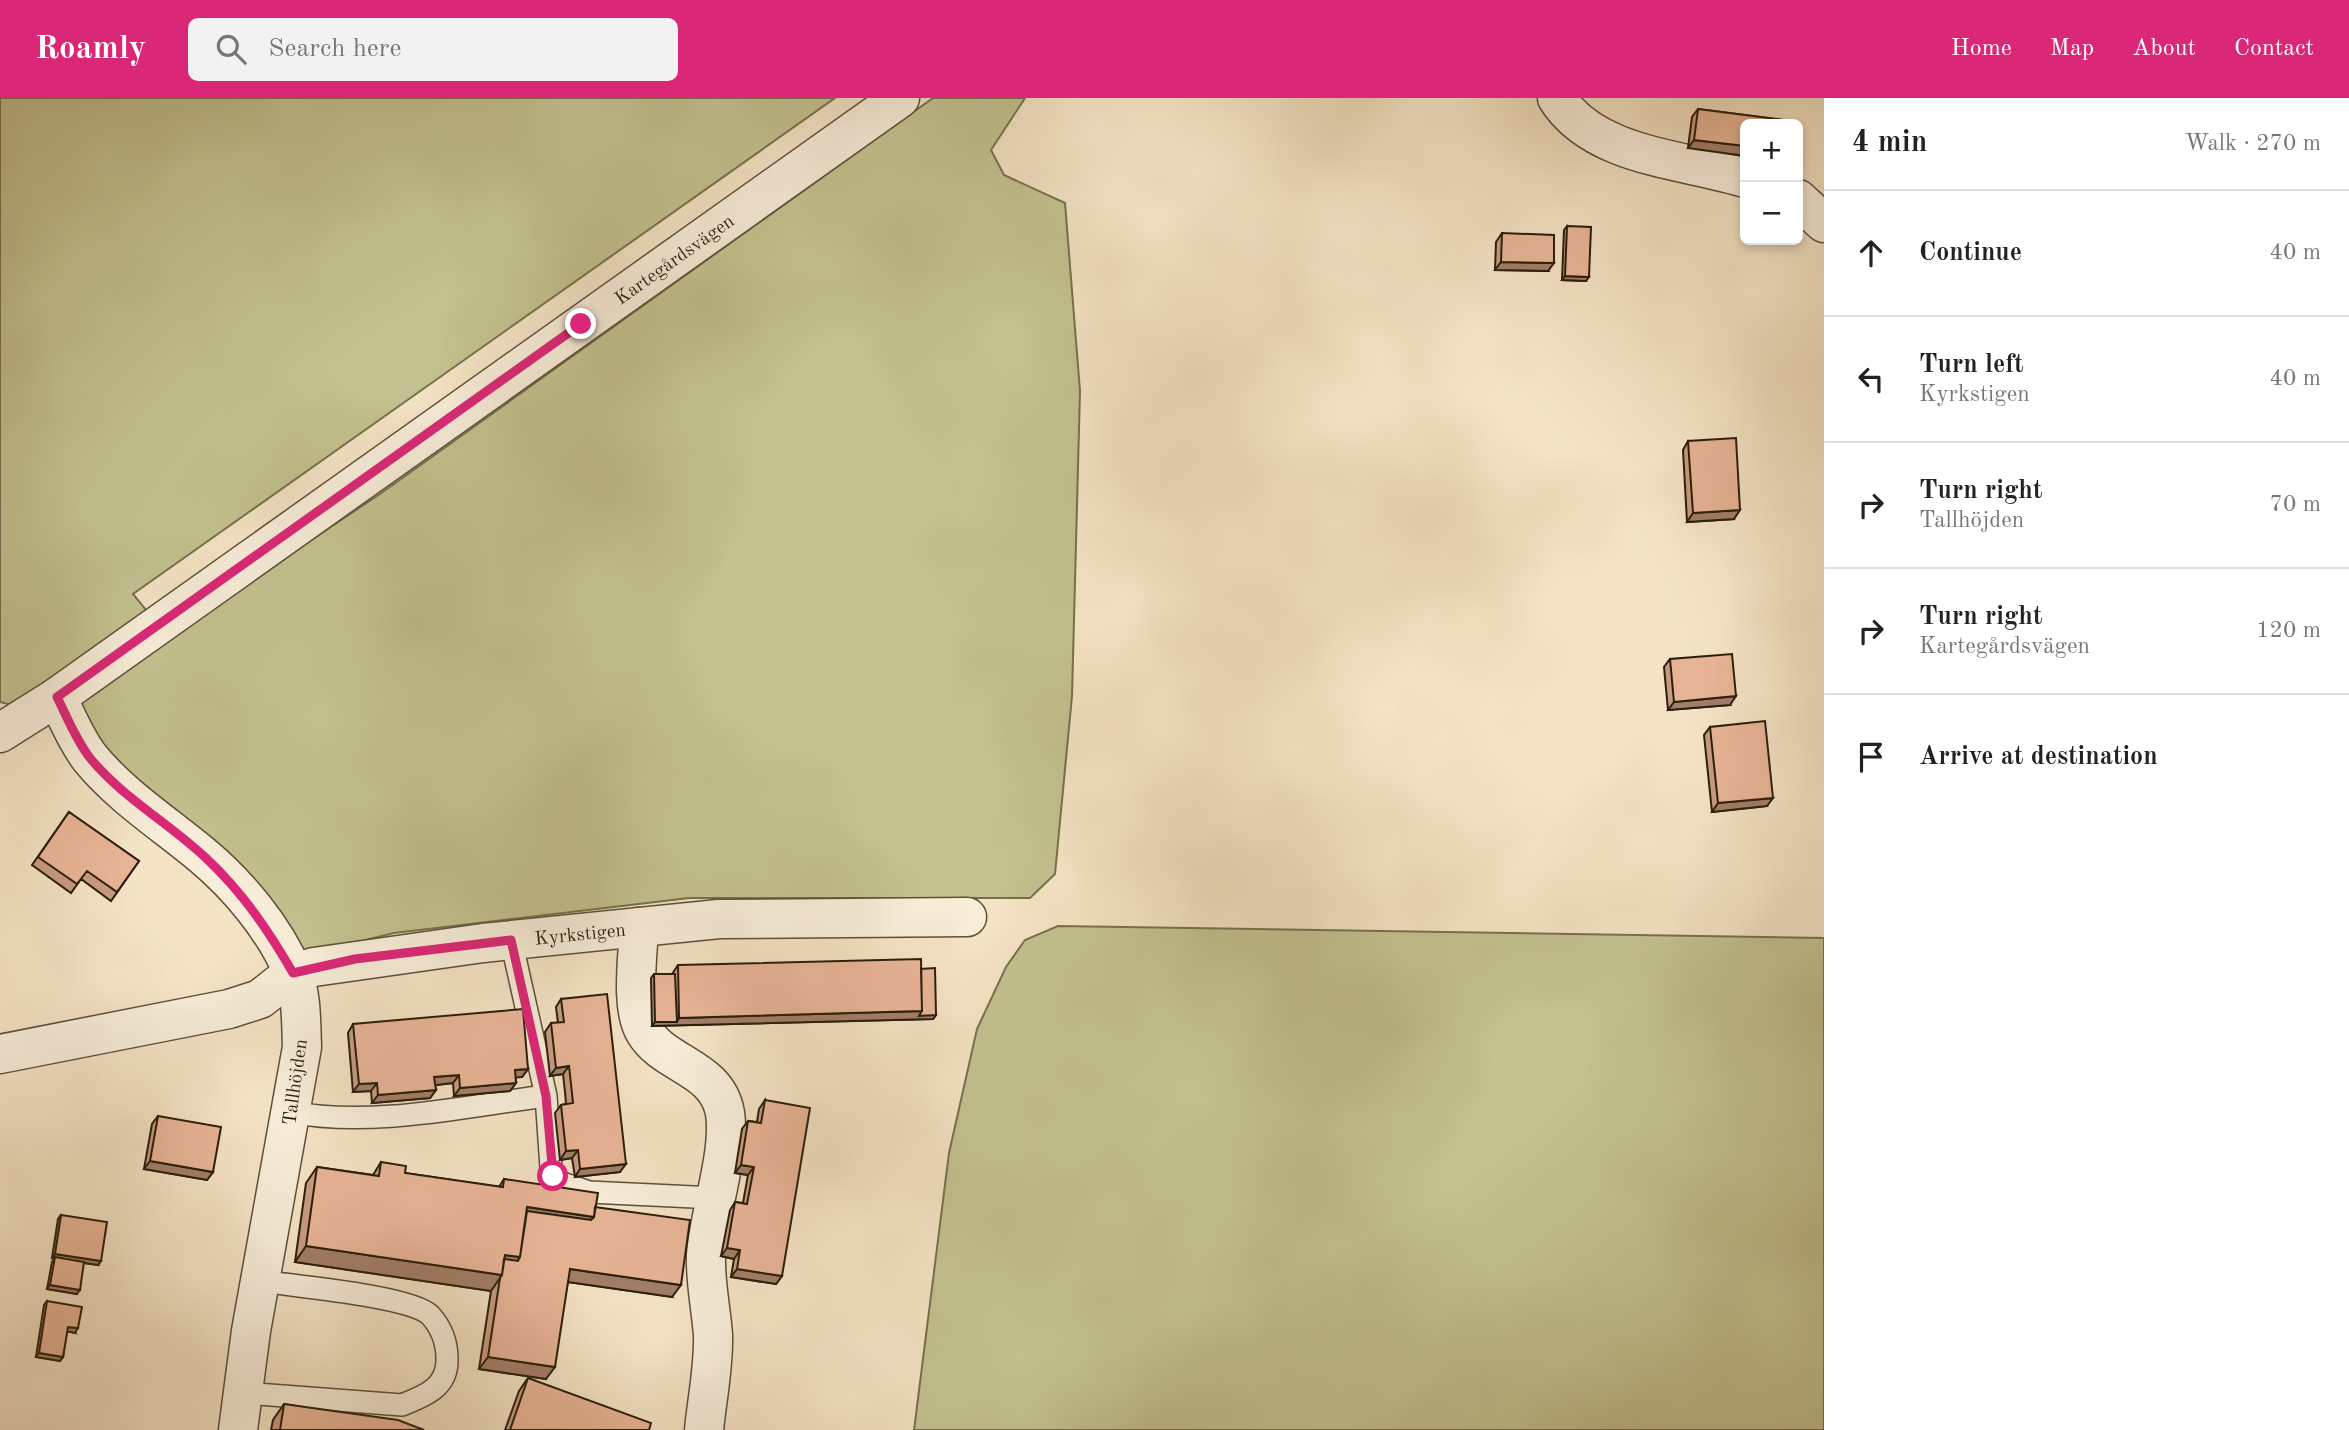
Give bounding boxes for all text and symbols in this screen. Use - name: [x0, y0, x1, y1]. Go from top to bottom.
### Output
- search box: [188, 18, 678, 81]
- icon: search: [212, 30, 250, 68]
- text: Roamly: [35, 33, 146, 66]
- text: Search here: [268, 36, 401, 62]
- text: Home: [1951, 37, 2012, 61]
- text: Map: [2050, 37, 2094, 61]
- text: About: [2132, 37, 2196, 61]
- text: Contact: [2234, 37, 2314, 61]
- map controls: [1740, 119, 1803, 245]
- button: +: [1740, 119, 1803, 182]
- text: 4 min: [1852, 128, 1927, 158]
- text: Walk · 270 m: [2185, 132, 2321, 155]
- button: −: [1740, 182, 1803, 245]
- street label: Kartegårdsvägen: [612, 212, 738, 309]
- icon: ahead: [1852, 234, 1890, 272]
- text: Continue: [1919, 240, 2022, 266]
- text: 40 m: [2270, 241, 2321, 264]
- route end: [565, 308, 596, 339]
- text: Turn left: [1919, 352, 2024, 378]
- icon: left: [1852, 360, 1890, 398]
- text: 40 m: [2270, 367, 2321, 390]
- text: Kyrkstigen: [1919, 383, 2030, 406]
- text: Turn right: [1919, 478, 2042, 504]
- icon: right: [1852, 486, 1890, 524]
- text: 70 m: [2270, 493, 2321, 516]
- text: Tallhöjden: [1919, 509, 2024, 532]
- text: Turn right: [1919, 604, 2042, 630]
- icon: right: [1852, 612, 1890, 650]
- text: 120 m: [2256, 619, 2321, 642]
- text: Kartegårdsvägen: [1919, 635, 2090, 658]
- icon: arrive: [1852, 738, 1890, 776]
- text: Arrive at destination: [1919, 744, 2158, 770]
- street label: Kyrkstigen: [534, 922, 627, 950]
- street label: Tallhöjden: [281, 1038, 312, 1127]
- route start: [537, 1160, 568, 1191]

